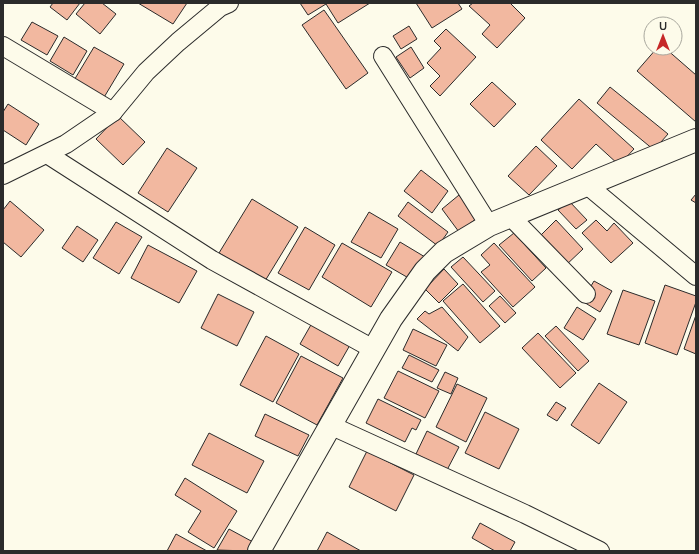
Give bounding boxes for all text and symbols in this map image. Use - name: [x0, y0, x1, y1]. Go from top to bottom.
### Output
- north arrow: [643, 16, 683, 56]
- text: U: [659, 19, 667, 33]

